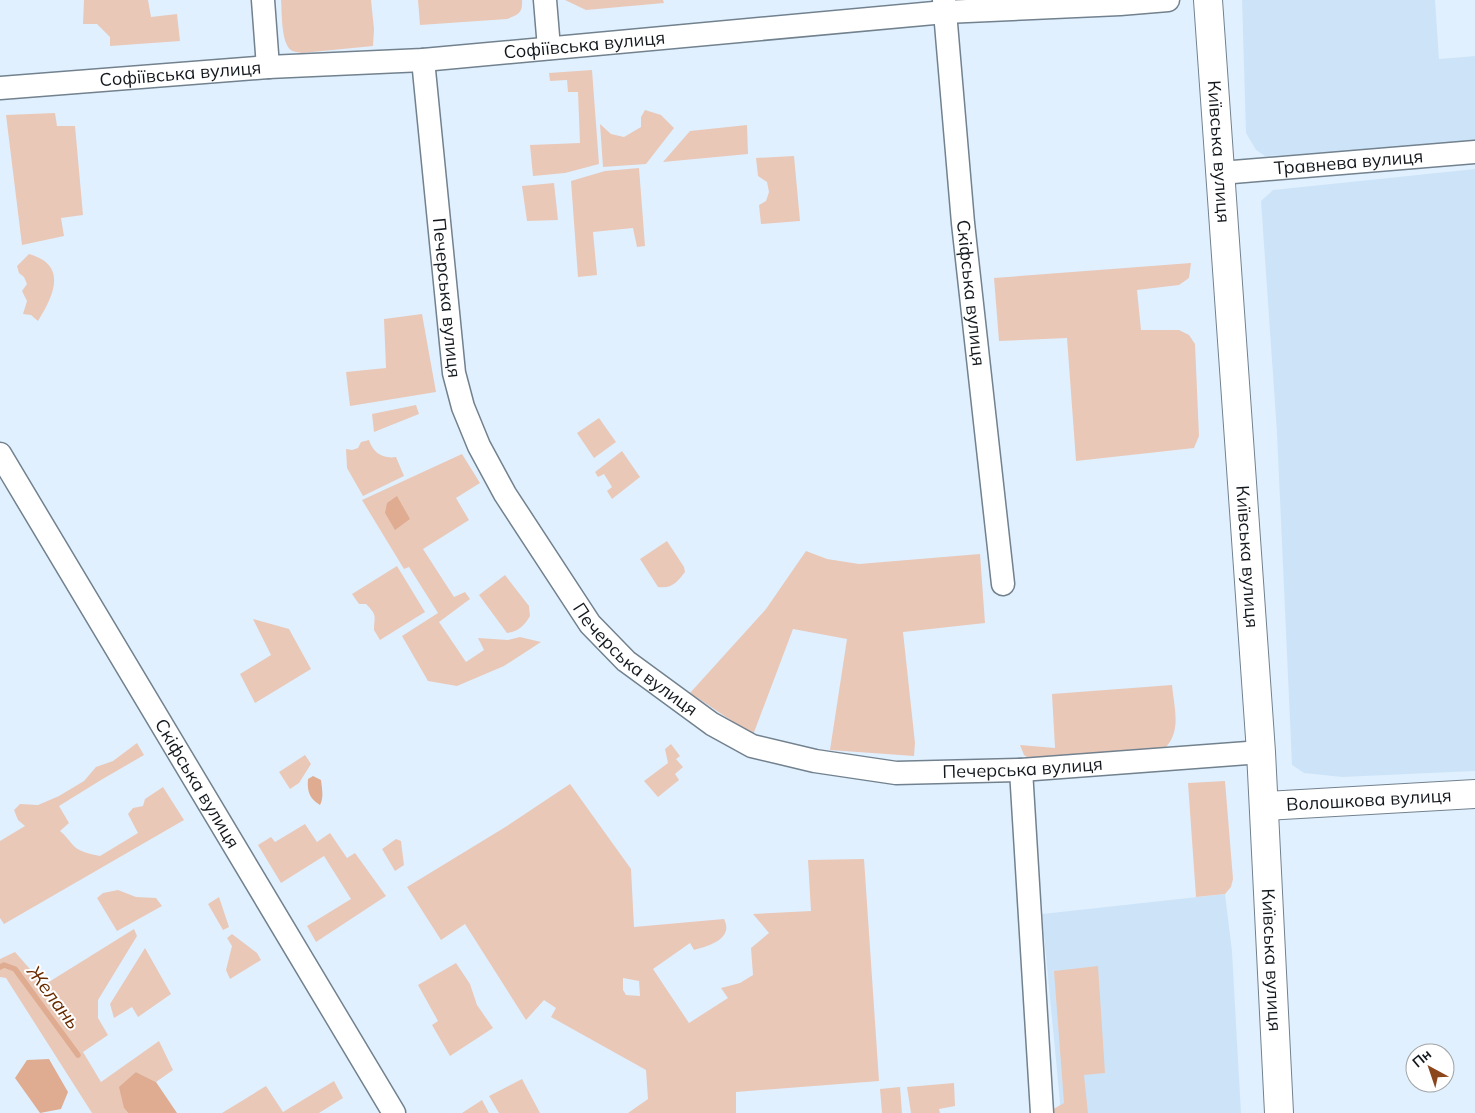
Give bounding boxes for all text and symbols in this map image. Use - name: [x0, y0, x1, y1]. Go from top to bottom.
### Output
- street label: Софіївська вулиця: [503, 26, 666, 64]
- street label: Софіївська вулиця: [99, 56, 262, 91]
- street label: Київська вулиця: [1203, 80, 1236, 224]
- street label: Травнева вулиця: [1273, 144, 1424, 180]
- street label: Печерська вулиця: [428, 217, 466, 379]
- street label: Скіфська вулиця: [952, 218, 991, 367]
- street label: Київська вулиця: [1231, 485, 1264, 629]
- street label: Печерська вулиця: [568, 598, 702, 721]
- street label: Скіфська вулиця: [150, 714, 245, 852]
- street label: Печерська вулиця: [942, 752, 1104, 783]
- street label: Волошкова вулиця: [1285, 783, 1452, 816]
- street label: Київська вулиця: [1257, 888, 1287, 1032]
- water label: Желань: [22, 959, 86, 1034]
- north arrow: [1405, 1043, 1455, 1093]
- text: Пн: [1408, 1045, 1435, 1071]

